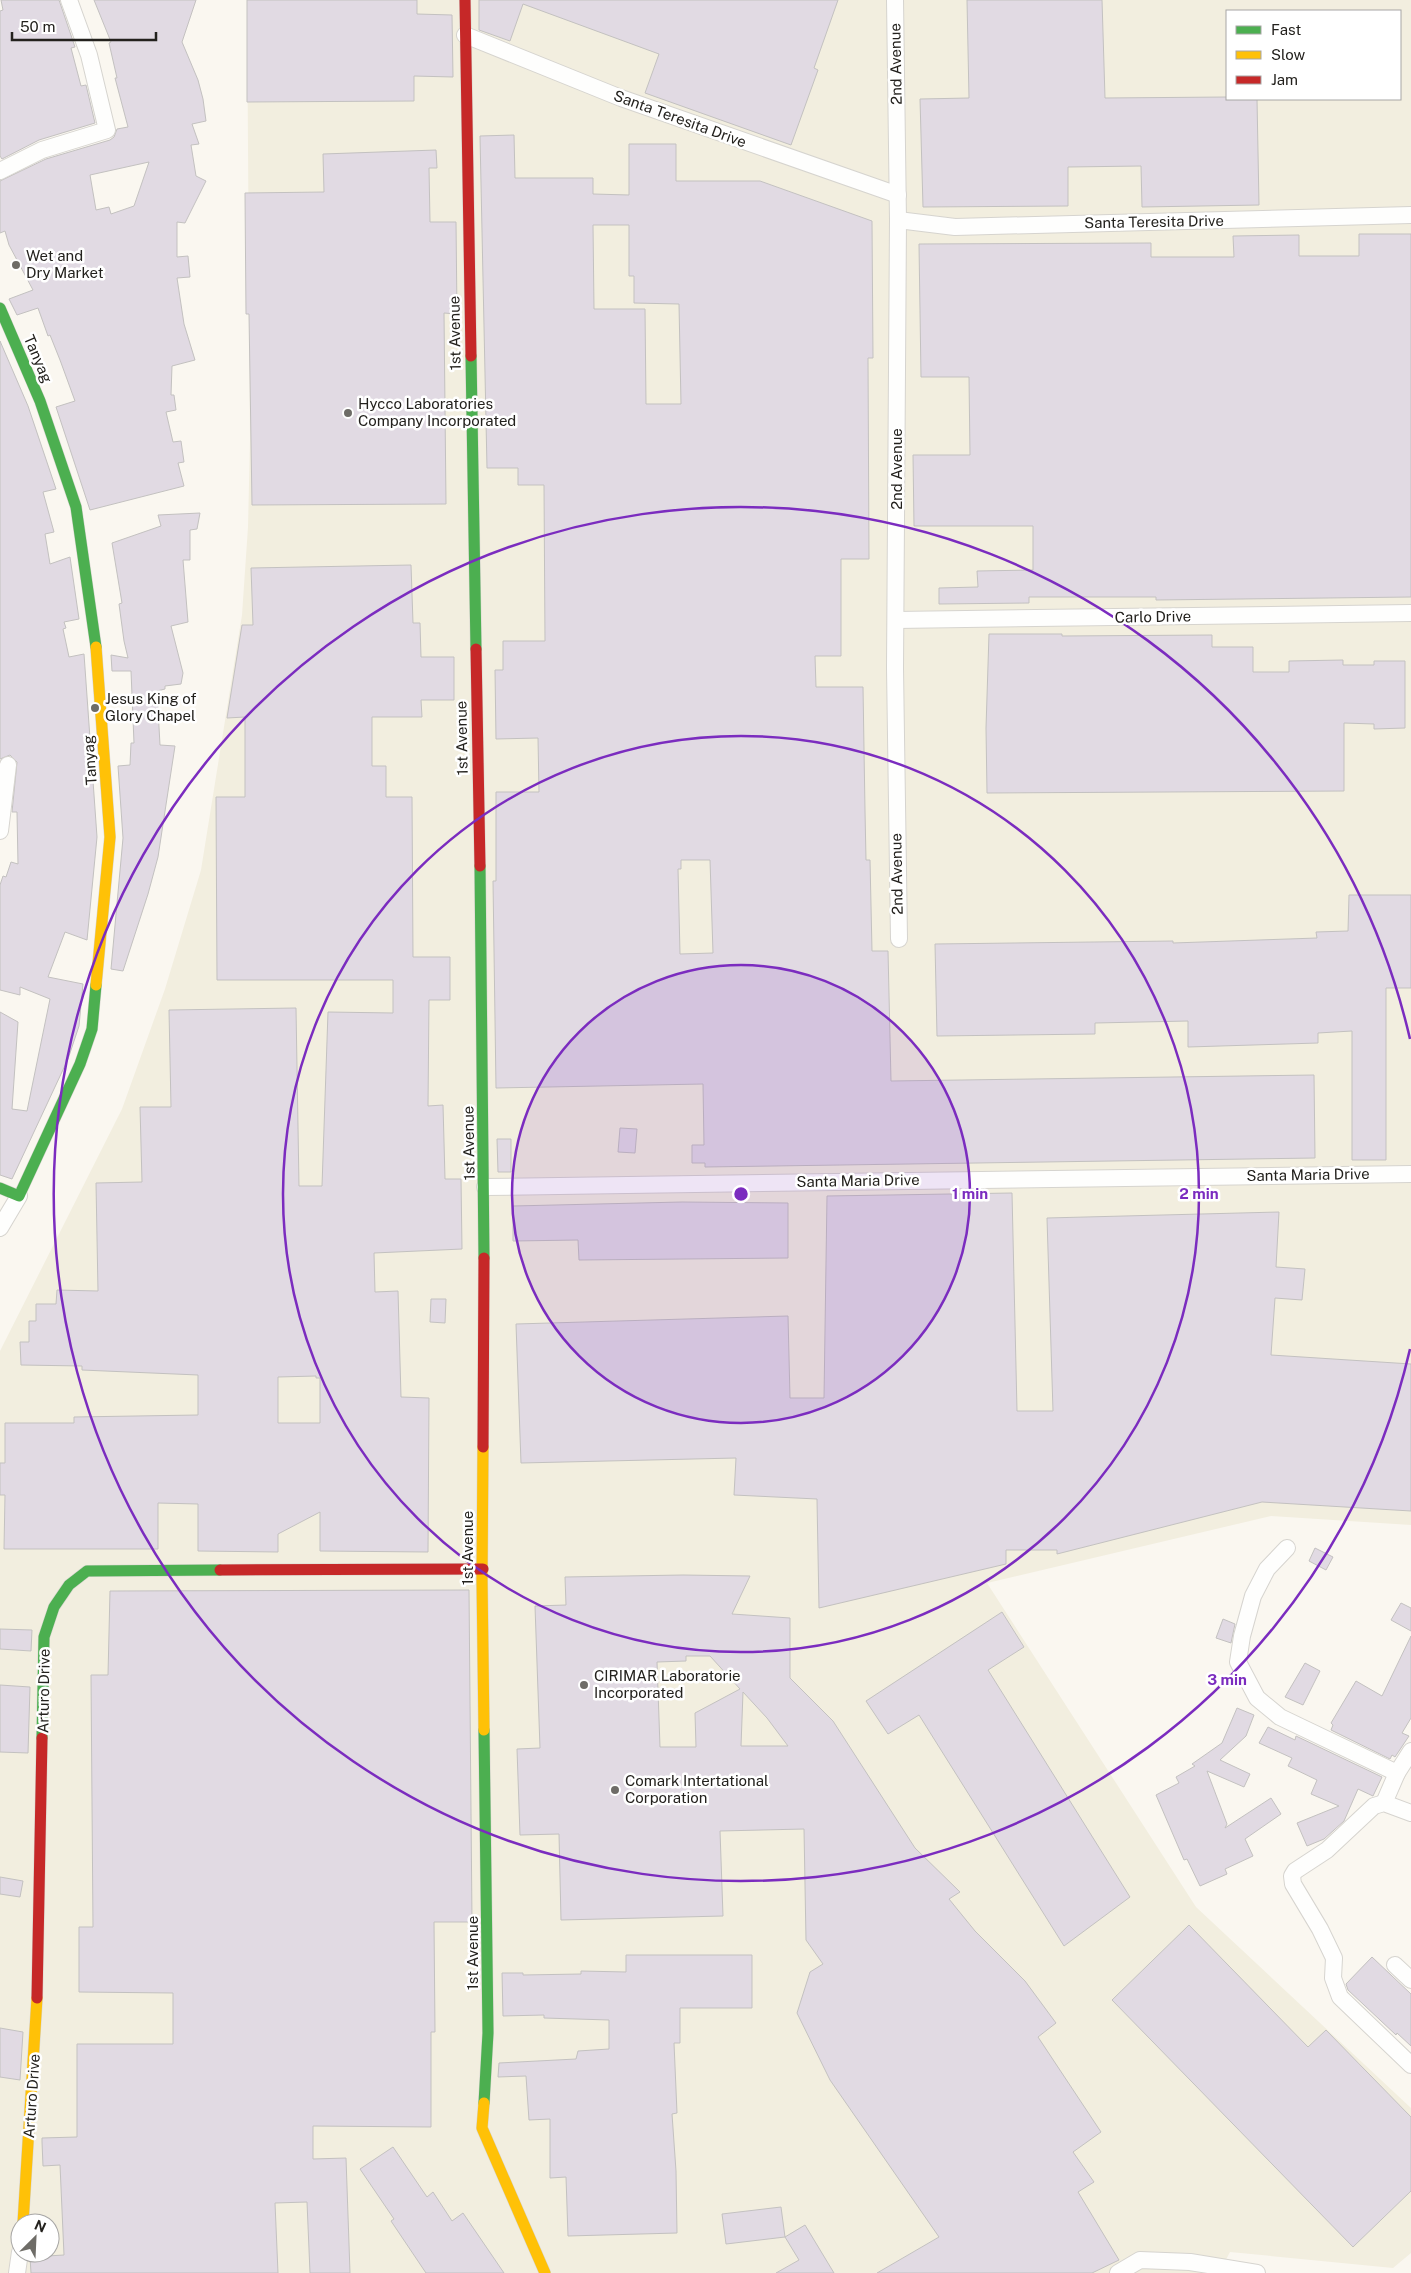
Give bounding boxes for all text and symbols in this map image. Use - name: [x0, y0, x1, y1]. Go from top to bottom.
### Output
- scale bar: [12, 10, 156, 42]
- legend: [1226, 10, 1401, 100]
- text: 50 m: [20, 18, 55, 35]
- text: Fast: [1271, 21, 1301, 38]
- street label: 2nd Avenue: [886, 23, 905, 105]
- text: Slow: [1271, 46, 1306, 63]
- text: Jam: [1271, 71, 1298, 88]
- street label: Santa Teresita Drive: [612, 87, 749, 150]
- street label: Santa Teresita Drive: [1084, 212, 1224, 231]
- place label: Wet and Dry Market: [26, 247, 104, 281]
- marker: Wet and Dry Market: [10, 259, 22, 271]
- street label: 1st Avenue: [445, 296, 464, 370]
- street label: Tanyag: [21, 332, 56, 385]
- place label: Hycco Laboratories Company Incorporated: [358, 395, 516, 429]
- marker: Hycco Laboratories Company Incorporated: [342, 407, 354, 419]
- street label: 2nd Avenue: [888, 428, 905, 510]
- street label: Carlo Drive: [1115, 607, 1191, 626]
- place label: Jesus King of Glory Chapel: [105, 690, 196, 724]
- street label: 1st Avenue: [452, 701, 471, 775]
- marker: Jesus King of Glory Chapel: [89, 702, 101, 714]
- street label: Tanyag: [79, 734, 100, 786]
- street label: 2nd Avenue: [887, 833, 906, 915]
- street label: 1st Avenue: [459, 1106, 478, 1180]
- street label: Santa Maria Drive: [1246, 1165, 1370, 1184]
- street label: Santa Maria Drive: [796, 1171, 920, 1190]
- centre of rings: [732, 1185, 750, 1203]
- text: 1 min: [952, 1185, 988, 1202]
- text: 2 min: [1179, 1185, 1219, 1202]
- street label: 1st Avenue: [459, 1511, 476, 1585]
- street label: Arturo Drive: [34, 1649, 53, 1733]
- place label: CIRIMAR Laboratorie Incorporated: [594, 1667, 741, 1701]
- text: 3 min: [1207, 1671, 1247, 1688]
- marker: CIRIMAR Laboratorie Incorporated: [578, 1679, 590, 1691]
- place label: Comark Intertational Corporation: [625, 1772, 769, 1806]
- marker: Comark Intertational Corporation: [609, 1784, 621, 1796]
- street label: 1st Avenue: [464, 1916, 481, 1990]
- street label: Arturo Drive: [20, 2053, 43, 2139]
- north arrow: [10, 2213, 60, 2263]
- text: N: [32, 2217, 49, 2236]

